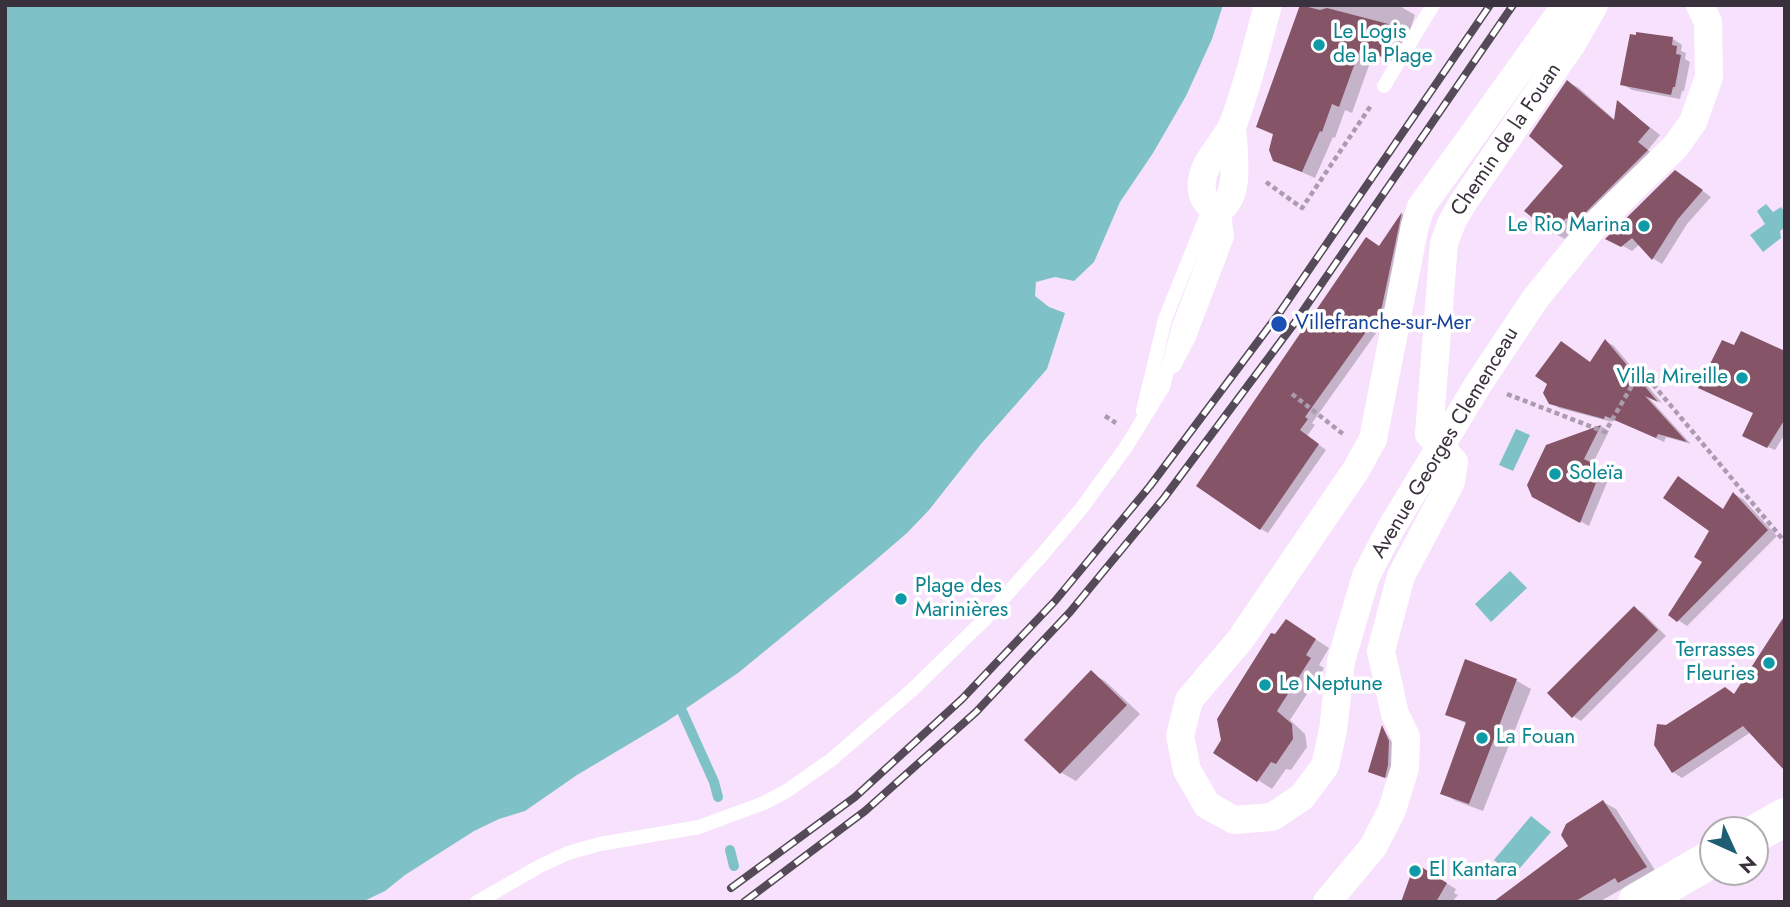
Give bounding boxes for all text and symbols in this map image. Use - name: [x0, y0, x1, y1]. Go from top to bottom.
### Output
- place label: Le Logis de la Plage: [1333, 20, 1433, 70]
- marker: Le Logis de la Plage: [1311, 37, 1327, 53]
- street label: Chemin de la Fouan: [1446, 59, 1568, 221]
- place label: Le Rio Marina: [1508, 213, 1630, 239]
- marker: Le Rio Marina: [1636, 218, 1652, 234]
- place label: Villefranche-sur-Mer: [1295, 311, 1472, 337]
- marker: Villefranche-sur-Mer: [1269, 314, 1289, 334]
- street label: Avenue Georges Clemenceau: [1367, 323, 1525, 563]
- place label: Villa Mireille: [1617, 365, 1728, 391]
- marker: Villa Mireille: [1734, 370, 1750, 386]
- place label: Soleïa: [1569, 461, 1623, 487]
- marker: Soleïa: [1547, 466, 1563, 482]
- place label: Plage des Marinières: [915, 574, 1008, 624]
- marker: Plage des Marinières: [893, 591, 909, 607]
- place label: Terrasses Fleuries: [1676, 638, 1755, 688]
- marker: Terrasses Fleuries: [1761, 655, 1777, 671]
- place label: Le Neptune: [1279, 672, 1383, 698]
- marker: Le Neptune: [1257, 677, 1273, 693]
- place label: La Fouan: [1496, 725, 1575, 751]
- marker: La Fouan: [1474, 730, 1490, 746]
- north arrow: [1699, 816, 1769, 886]
- text: N: [1733, 850, 1763, 880]
- place label: El Kantara: [1429, 858, 1517, 884]
- marker: El Kantara: [1407, 863, 1423, 879]

